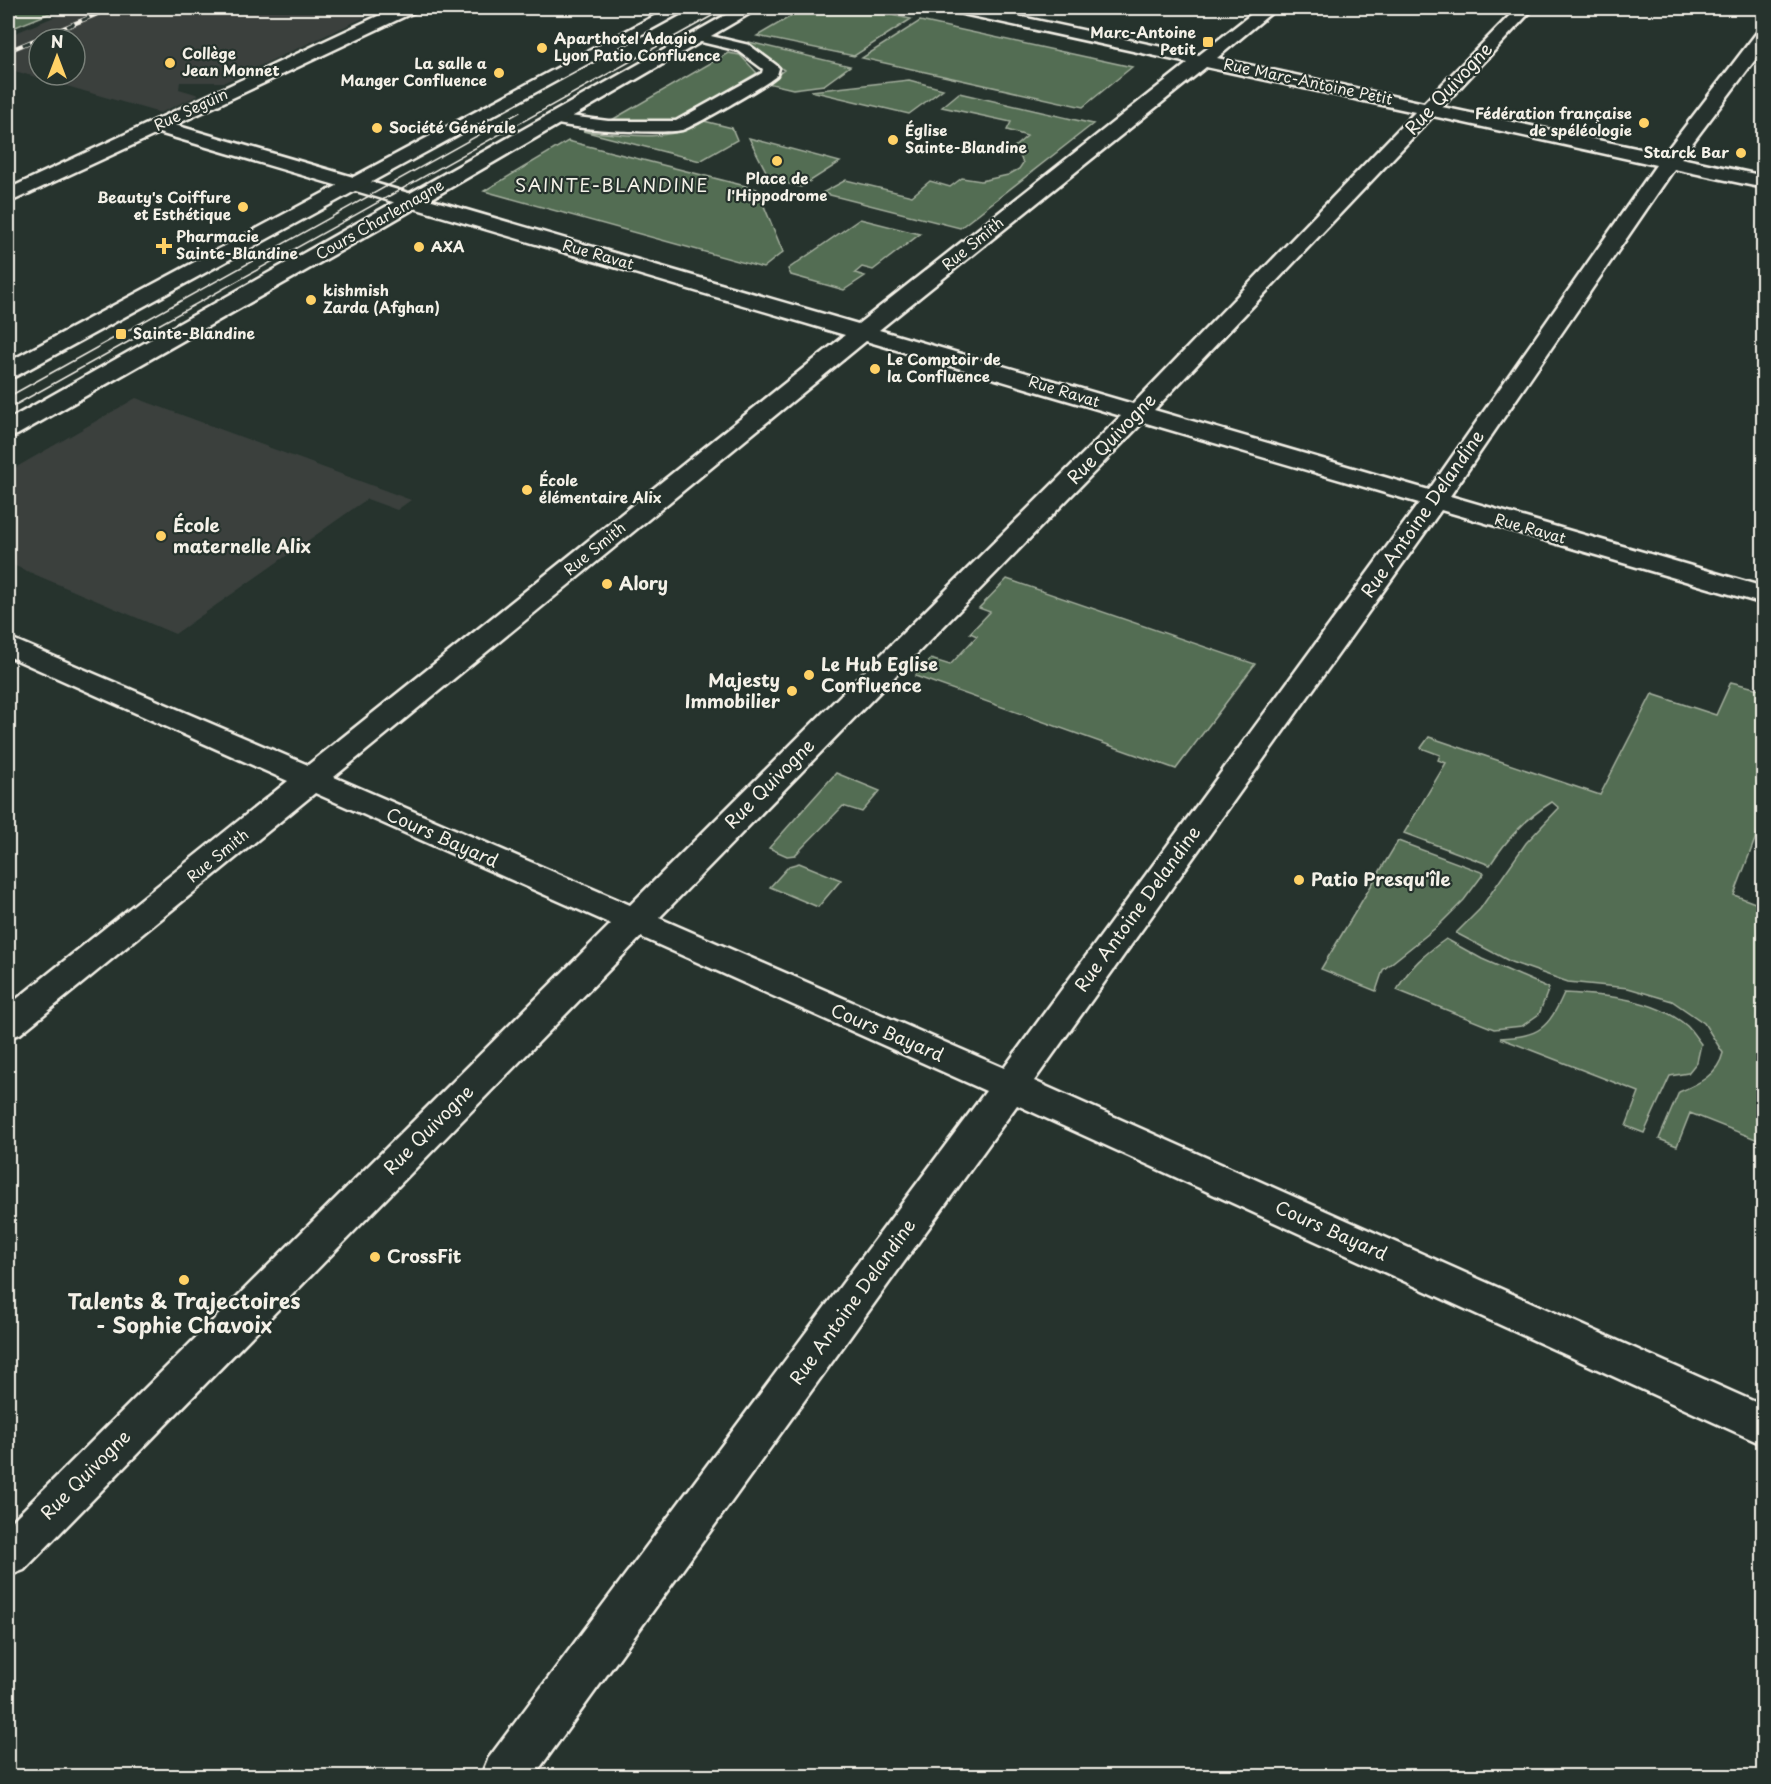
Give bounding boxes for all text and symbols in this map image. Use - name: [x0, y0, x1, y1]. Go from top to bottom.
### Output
- place label: Marc-Antoine Petit: [1090, 20, 1197, 60]
- place label: Aparthotel Adagio Lyon Patio Confluence: [554, 26, 721, 66]
- north arrow: [27, 27, 87, 87]
- text: N: [51, 29, 63, 53]
- marker: Marc-Antoine Petit: [1201, 35, 1215, 49]
- street label: Rue Quivogne: [1398, 36, 1498, 140]
- place label: Collège Jean Monnet: [182, 41, 280, 81]
- marker: Aparthotel Adagio Lyon Patio Confluence: [535, 41, 549, 55]
- place label: La salle a Manger Confluence: [340, 51, 487, 91]
- street label: Rue Marc-Antoine Petit: [1222, 51, 1395, 110]
- marker: Collège Jean Monnet: [163, 56, 177, 70]
- marker: La salle a Manger Confluence: [492, 66, 506, 80]
- street label: Rue Seguin: [150, 81, 231, 136]
- place label: Fédération française de spéléologie: [1475, 101, 1632, 141]
- place label: Société Générale: [389, 115, 516, 138]
- marker: Fédération française de spéléologie: [1637, 116, 1651, 130]
- place label: Église Sainte-Blandine: [905, 118, 1028, 158]
- marker: Société Générale: [370, 121, 384, 135]
- marker: Église Sainte-Blandine: [886, 133, 900, 147]
- place label: Starck Bar: [1643, 140, 1729, 163]
- marker: Starck Bar: [1734, 146, 1748, 160]
- marker: Place de l'Hippodrome: [770, 154, 784, 168]
- place label: Place de l'Hippodrome: [727, 166, 827, 206]
- district label: SAINTE-BLANDINE: [515, 171, 709, 198]
- street label: Cours Charlemagne: [311, 173, 448, 265]
- place label: Beauty's Coiffure et Esthétique: [97, 185, 231, 225]
- marker: Beauty's Coiffure et Esthétique: [236, 200, 250, 214]
- street label: Rue Smith: [936, 211, 1008, 275]
- place label: Pharmacie Sainte-Blandine: [176, 224, 299, 264]
- street label: Rue Ravat: [560, 232, 637, 275]
- place label: AXA: [431, 234, 465, 257]
- marker: Pharmacie Sainte-Blandine: [157, 239, 171, 253]
- marker: AXA: [412, 240, 426, 254]
- place label: kishmish Zarda (Afghan): [323, 278, 440, 318]
- marker: kishmish Zarda (Afghan): [304, 293, 318, 307]
- place label: Sainte-Blandine: [133, 321, 256, 344]
- marker: Sainte-Blandine: [114, 327, 128, 341]
- place label: Le Comptoir de la Confluence: [887, 347, 1001, 387]
- marker: Le Comptoir de la Confluence: [868, 362, 882, 376]
- street label: Rue Ravat: [1026, 369, 1103, 412]
- street label: Rue Quivogne: [1060, 386, 1162, 490]
- street label: Rue Antoine Delandine: [1354, 424, 1490, 603]
- place label: École élémentaire Alix: [539, 468, 662, 508]
- marker: École élémentaire Alix: [520, 483, 534, 497]
- street label: Rue Ravat: [1492, 506, 1569, 549]
- place label: École maternelle Alix: [173, 511, 311, 559]
- street label: Rue Smith: [558, 516, 630, 580]
- marker: École maternelle Alix: [154, 529, 168, 543]
- place label: Alory: [619, 569, 668, 596]
- marker: Alory: [600, 577, 614, 591]
- place label: Le Hub Eglise Confluence: [821, 650, 938, 698]
- place label: Majesty Immobilier: [685, 666, 781, 714]
- marker: Le Hub Eglise Confluence: [802, 668, 816, 682]
- marker: Majesty Immobilier: [785, 684, 799, 698]
- street label: Rue Quivogne: [718, 732, 820, 834]
- street label: Cours Bayard: [382, 800, 503, 873]
- street label: Rue Antoine Delandine: [1067, 820, 1206, 997]
- street label: Rue Smith: [181, 823, 253, 887]
- place label: Patio Presqu'île: [1311, 865, 1451, 892]
- marker: Patio Presqu'île: [1292, 873, 1306, 887]
- street label: Cours Bayard: [827, 996, 948, 1068]
- street label: Rue Quivogne: [377, 1078, 479, 1180]
- street label: Cours Bayard: [1271, 1193, 1392, 1266]
- street label: Rue Antoine Delandine: [782, 1213, 921, 1390]
- place label: CrossFit: [387, 1242, 462, 1269]
- marker: CrossFit: [368, 1250, 382, 1264]
- marker: Talents & Trajectoires - Sophie Chavoix: [177, 1273, 191, 1287]
- place label: Talents & Trajectoires - Sophie Chavoix: [68, 1284, 300, 1340]
- street label: Rue Quivogne: [34, 1423, 136, 1525]

